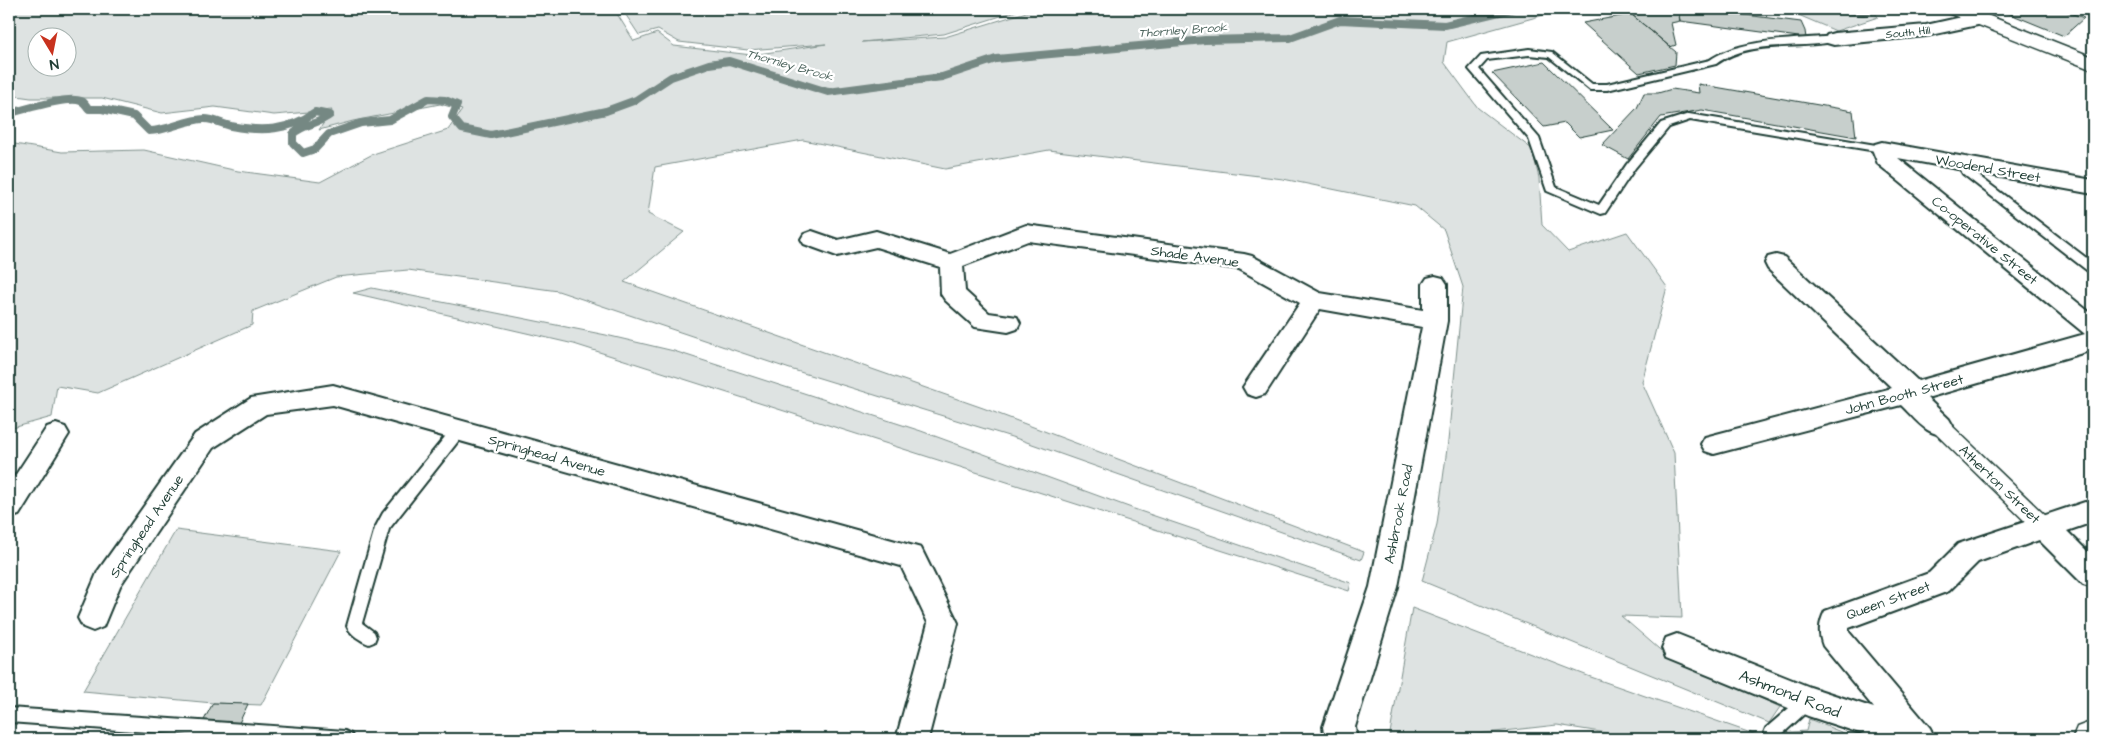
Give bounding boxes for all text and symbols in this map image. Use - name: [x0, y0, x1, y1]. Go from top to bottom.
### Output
- water label: Thornley Brook: [1138, 19, 1228, 42]
- street label: South Hill: [1885, 23, 1931, 42]
- north arrow: [28, 28, 78, 78]
- water label: Thornley Brook: [745, 45, 835, 86]
- text: N: [48, 53, 60, 74]
- street label: Woodend Street: [1934, 150, 2042, 188]
- street label: Co-operative Street: [1927, 192, 2042, 290]
- street label: Shade Avenue: [1149, 241, 1241, 273]
- street label: John Booth Street: [1843, 369, 1966, 420]
- street label: Springhead Avenue: [486, 430, 608, 482]
- street label: Atherton Street: [1954, 441, 2045, 529]
- street label: Ashbrook Road: [1380, 463, 1418, 565]
- street label: Springhead Avenue: [105, 471, 189, 582]
- street label: Queen Street: [1844, 576, 1933, 625]
- street label: Ashmond Road: [1736, 664, 1844, 723]

